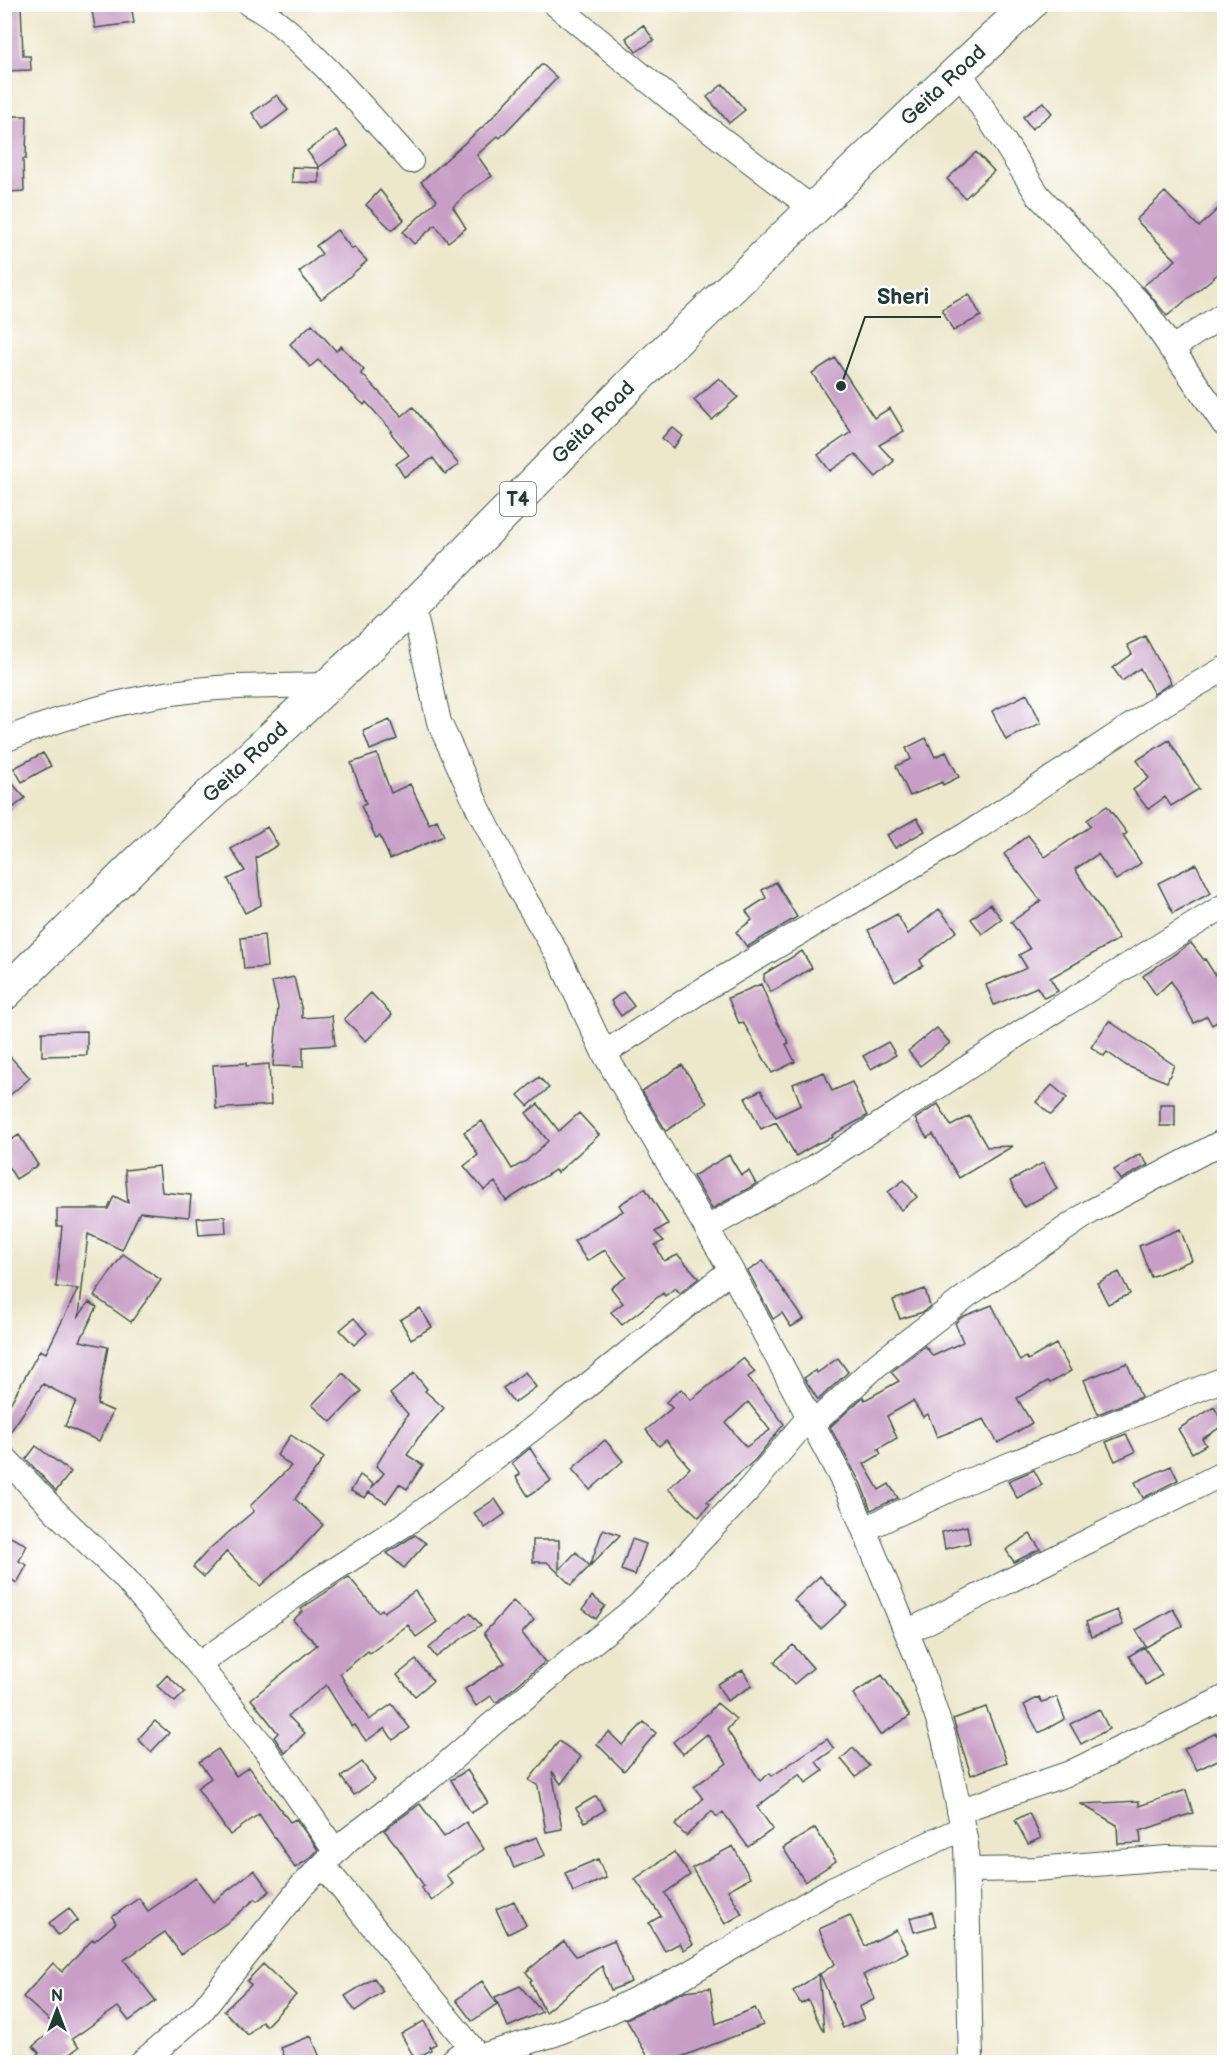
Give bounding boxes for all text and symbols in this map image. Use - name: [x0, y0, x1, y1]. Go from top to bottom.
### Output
- street label: Geita Road: [896, 40, 991, 131]
- callout: Sheri: [865, 277, 941, 317]
- text: Sheri: [877, 284, 929, 311]
- street label: Geita Road: [547, 376, 640, 469]
- road number: T4: [500, 482, 536, 516]
- street label: Geita Road: [198, 717, 293, 808]
- north arrow: [27, 1980, 87, 2040]
- text: N: [51, 1987, 63, 2006]

